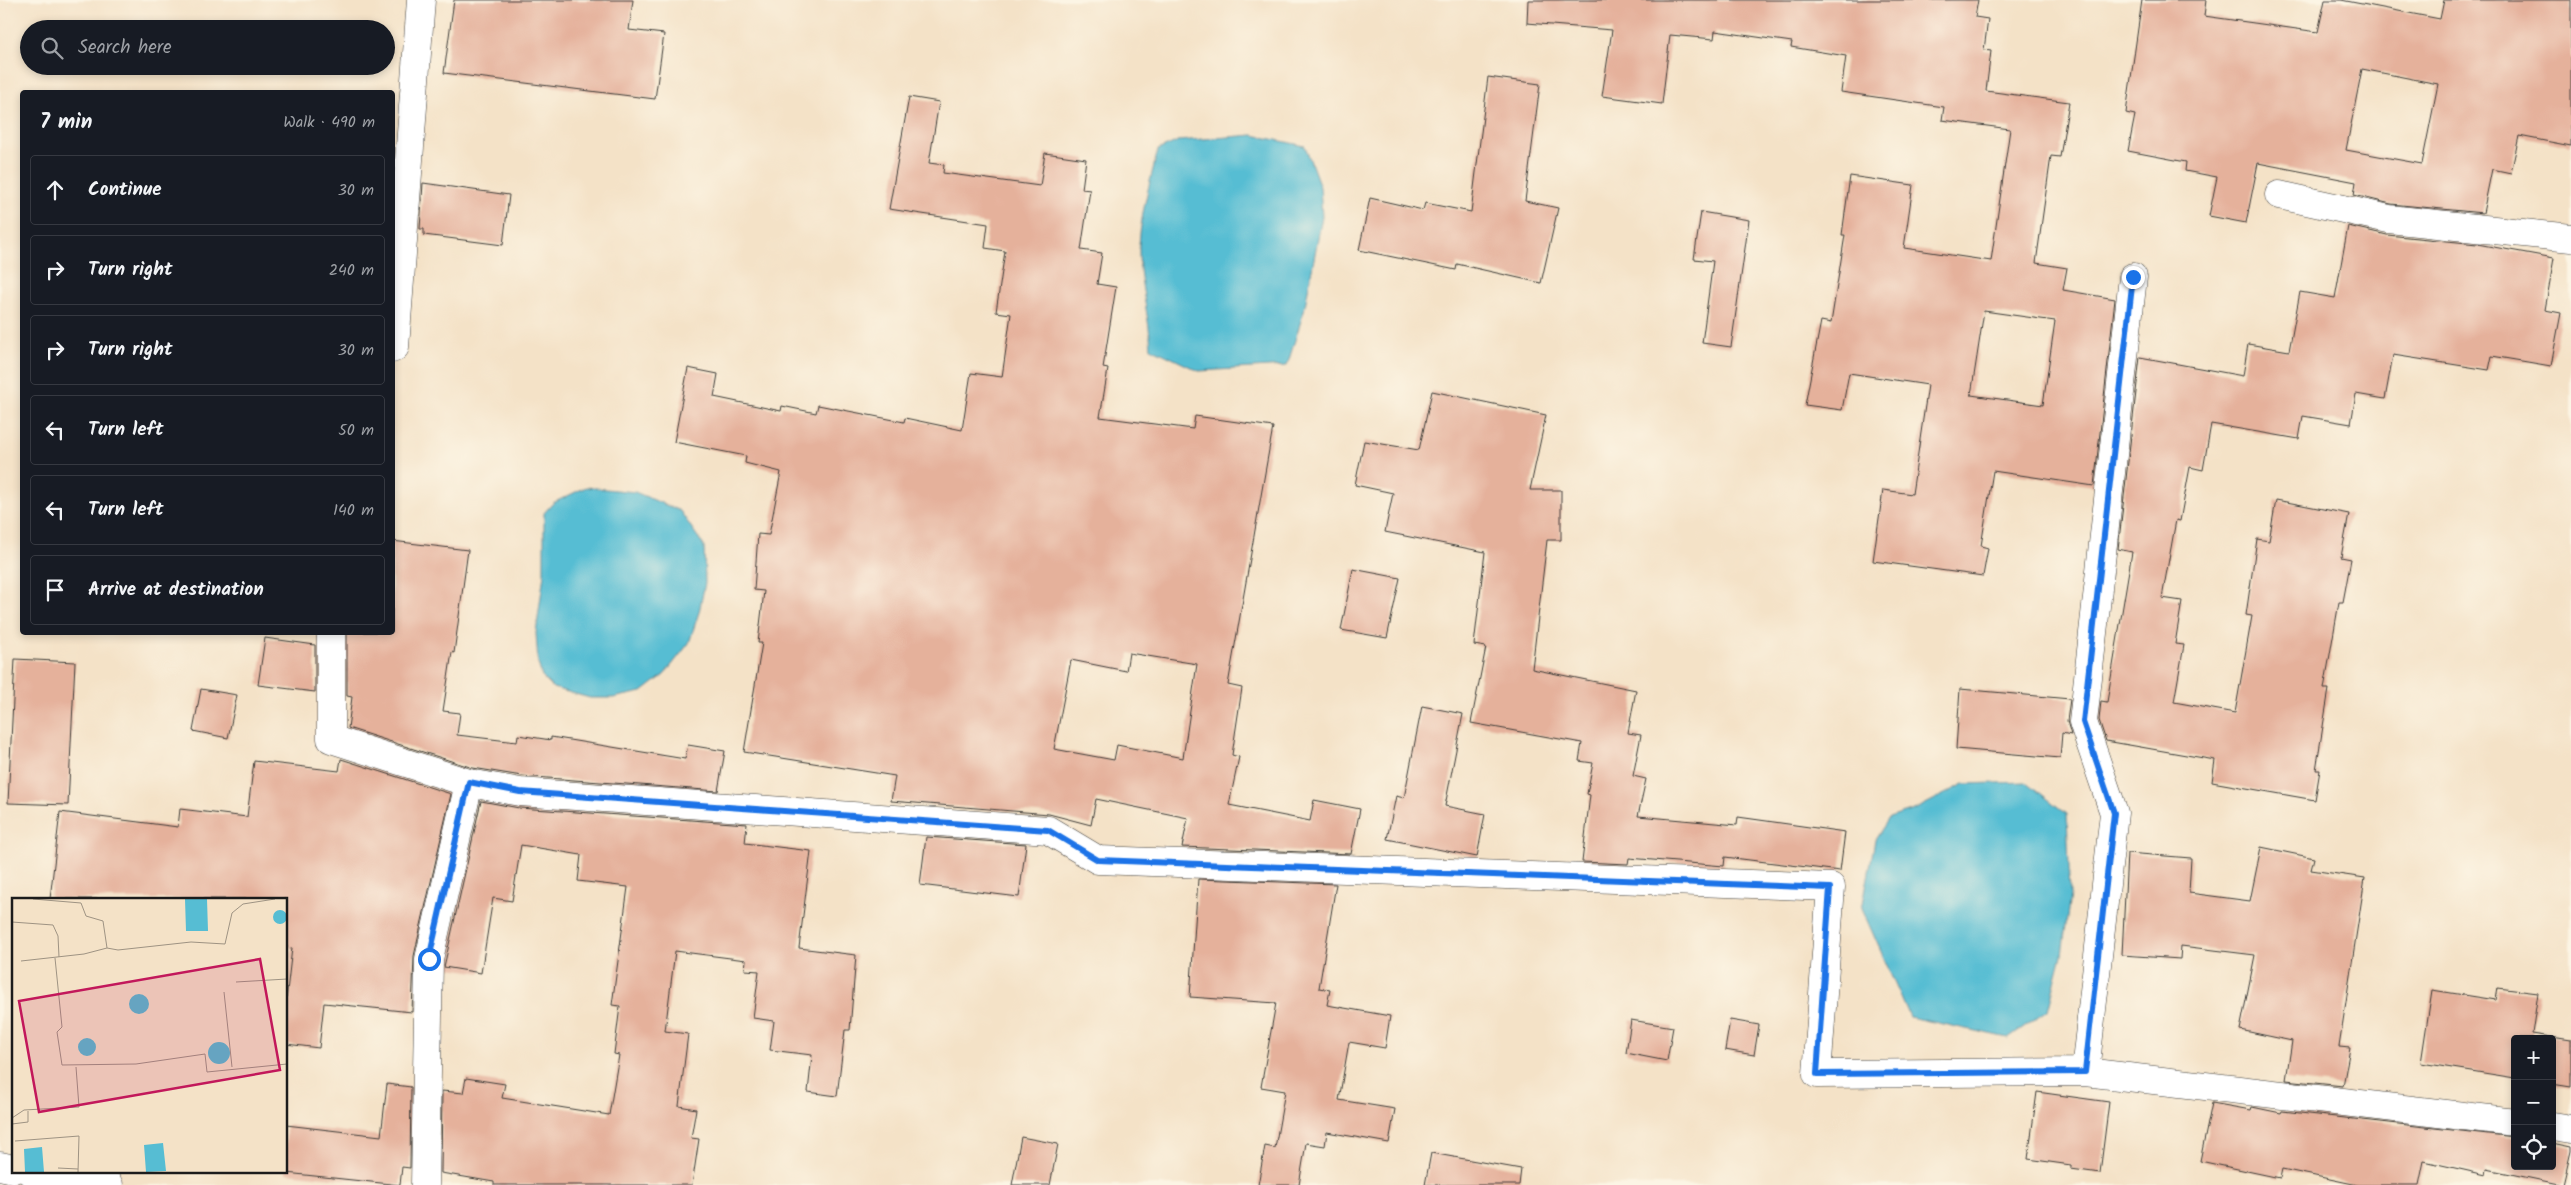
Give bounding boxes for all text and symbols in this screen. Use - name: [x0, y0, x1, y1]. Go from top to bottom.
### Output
- search box: [20, 20, 395, 75]
- text: Search here: [78, 33, 172, 63]
- icon: search: [38, 34, 66, 62]
- text: 7 min: [40, 106, 92, 139]
- text: Walk · 490 m: [283, 110, 375, 135]
- text: Continue: [88, 175, 161, 205]
- icon: ahead: [41, 176, 69, 204]
- text: 30 m: [338, 178, 374, 203]
- text: Turn right: [88, 255, 173, 285]
- icon: right: [41, 256, 69, 284]
- text: 240 m: [329, 258, 374, 283]
- route end: [2122, 266, 2145, 289]
- text: Turn right: [88, 335, 173, 365]
- icon: right: [41, 336, 69, 364]
- text: 30 m: [338, 338, 374, 363]
- text: Turn left: [88, 415, 163, 445]
- icon: left: [41, 416, 69, 444]
- text: 50 m: [338, 418, 374, 443]
- text: Turn left: [88, 495, 163, 525]
- icon: left: [41, 496, 69, 524]
- text: 140 m: [333, 498, 374, 523]
- text: Arrive at destination: [88, 575, 264, 605]
- icon: arrive: [41, 576, 69, 604]
- inset map: [12, 898, 288, 1172]
- route start: [418, 948, 441, 971]
- map controls: [2511, 1035, 2556, 1170]
- button: +: [2511, 1035, 2556, 1080]
- button: −: [2511, 1080, 2556, 1125]
- button: locate: [2511, 1125, 2556, 1170]

